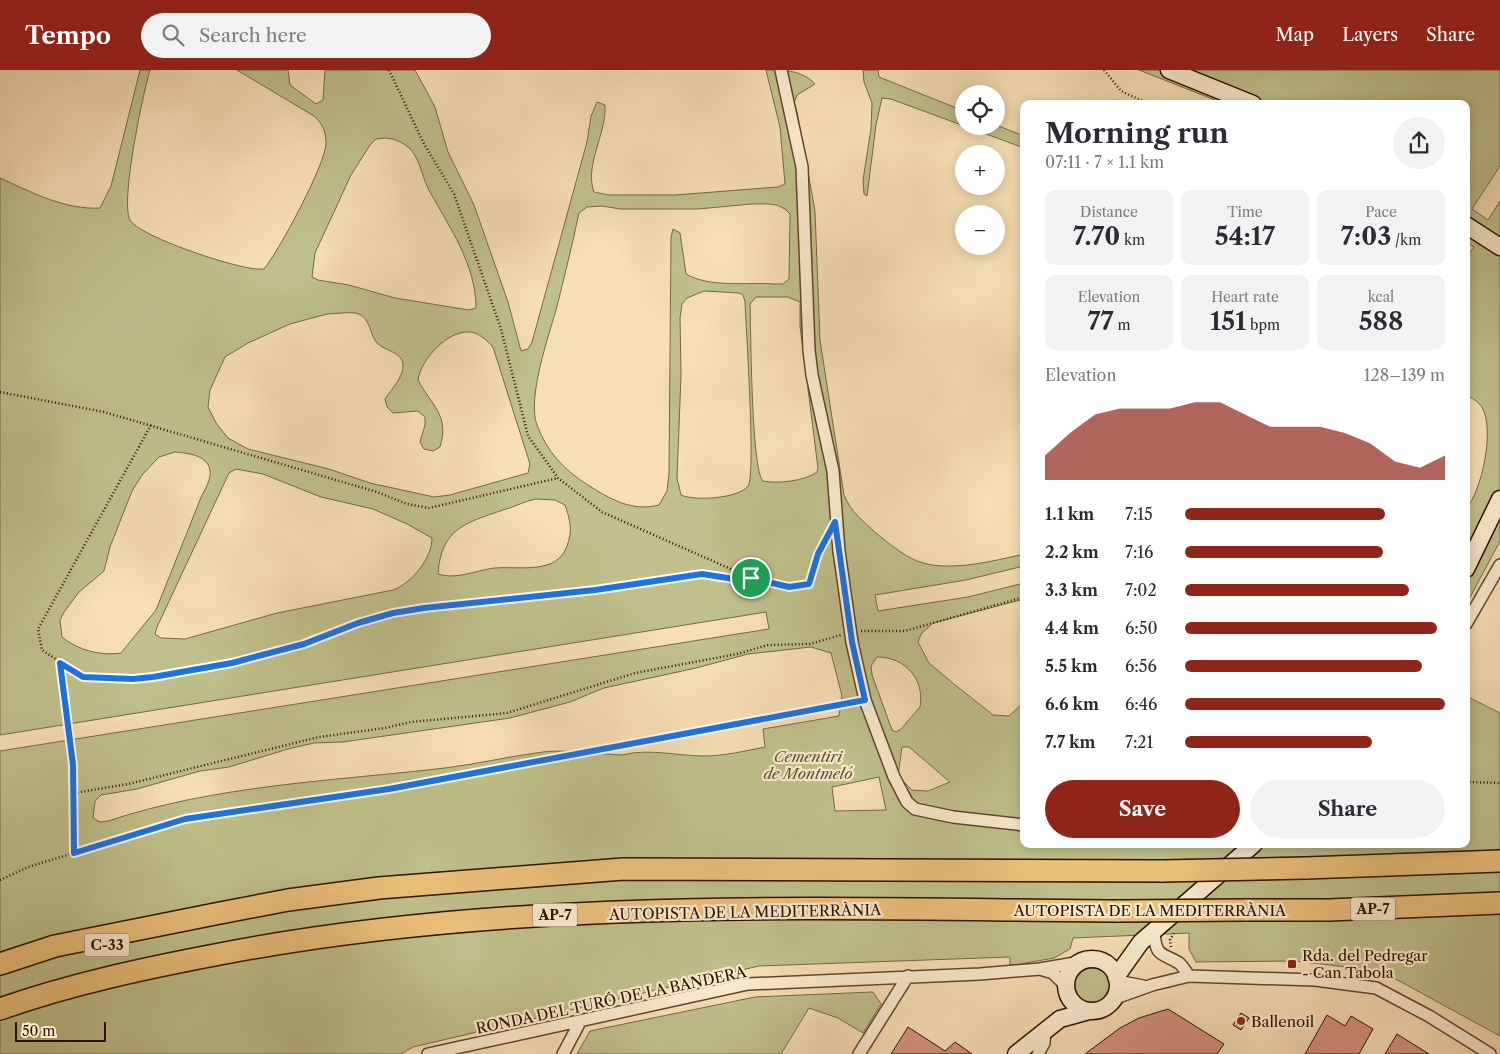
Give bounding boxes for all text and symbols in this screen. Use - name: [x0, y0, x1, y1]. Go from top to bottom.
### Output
- search box: [141, 13, 491, 58]
- text: Tempo: [25, 21, 111, 50]
- icon: search: [159, 21, 187, 49]
- text: Search here: [199, 24, 307, 47]
- text: Map: [1276, 24, 1314, 46]
- text: Layers: [1342, 24, 1398, 46]
- text: Share: [1426, 24, 1475, 46]
- map controls: [955, 85, 1005, 255]
- button: locate: [955, 85, 1005, 135]
- text: Morning run: [1045, 116, 1229, 150]
- button: share: [1393, 117, 1445, 169]
- button: +: [955, 145, 1005, 195]
- text: 07:11 · 7 × 1.1 km: [1045, 152, 1164, 172]
- text: Distance: [1080, 203, 1138, 221]
- text: Time: [1227, 203, 1263, 221]
- text: Pace: [1365, 203, 1397, 221]
- button: −: [955, 205, 1005, 255]
- text: 7.70: [1073, 221, 1120, 252]
- text: 54:17: [1215, 221, 1275, 252]
- text: 7:03: [1341, 221, 1391, 252]
- text: km: [1120, 231, 1145, 249]
- text: /km: [1391, 231, 1421, 249]
- text: Elevation: [1078, 288, 1140, 306]
- text: Heart rate: [1211, 288, 1279, 306]
- text: kcal: [1368, 288, 1394, 306]
- text: 77: [1088, 306, 1114, 337]
- text: 151: [1210, 306, 1246, 337]
- text: 588: [1359, 306, 1403, 337]
- text: m: [1114, 316, 1130, 334]
- text: bpm: [1246, 316, 1280, 334]
- text: Elevation: [1045, 365, 1116, 385]
- text: 128–139 m: [1364, 365, 1445, 385]
- text: 1.1 km: [1045, 504, 1094, 524]
- text: 7:15: [1125, 504, 1153, 524]
- text: 2.2 km: [1045, 542, 1099, 562]
- text: 7:16: [1125, 542, 1153, 562]
- pin: [730, 557, 772, 599]
- icon: arrive: [737, 564, 765, 592]
- text: 3.3 km: [1045, 580, 1098, 600]
- text: 7:02: [1125, 580, 1157, 600]
- text: 4.4 km: [1045, 618, 1099, 638]
- text: 6:50: [1125, 618, 1158, 638]
- text: 5.5 km: [1045, 656, 1098, 676]
- text: 6:56: [1125, 656, 1157, 676]
- text: 6.6 km: [1045, 694, 1099, 714]
- text: 6:46: [1125, 694, 1157, 714]
- text: 7.7 km: [1045, 732, 1096, 752]
- text: 7:21: [1125, 732, 1153, 752]
- park label: Cementiri de Montmeló: [763, 747, 853, 783]
- button: Save: [1045, 780, 1240, 838]
- button: Share: [1250, 780, 1445, 838]
- road number: AP-7: [1350, 898, 1396, 921]
- street label: AUTOPISTA DE LA MEDITERRÀNIA: [608, 900, 882, 924]
- street label: AUTOPISTA DE LA MEDITERRÀNIA: [1013, 901, 1287, 920]
- road number: AP-7: [532, 904, 578, 926]
- road number: C-33: [84, 934, 130, 956]
- place label: Rda. del Pedregar - Can Tabola: [1302, 946, 1428, 982]
- marker: Rda. del Pedregar - Can Tabola: [1286, 958, 1298, 970]
- street label: RONDA DEL TURÓ DE LA BANDERA: [474, 962, 749, 1038]
- place label: Ballenoil: [1251, 1012, 1315, 1031]
- marker: Ballenoil: [1235, 1015, 1247, 1027]
- scale bar: [15, 1019, 106, 1042]
- text: 50 m: [22, 1022, 55, 1040]

